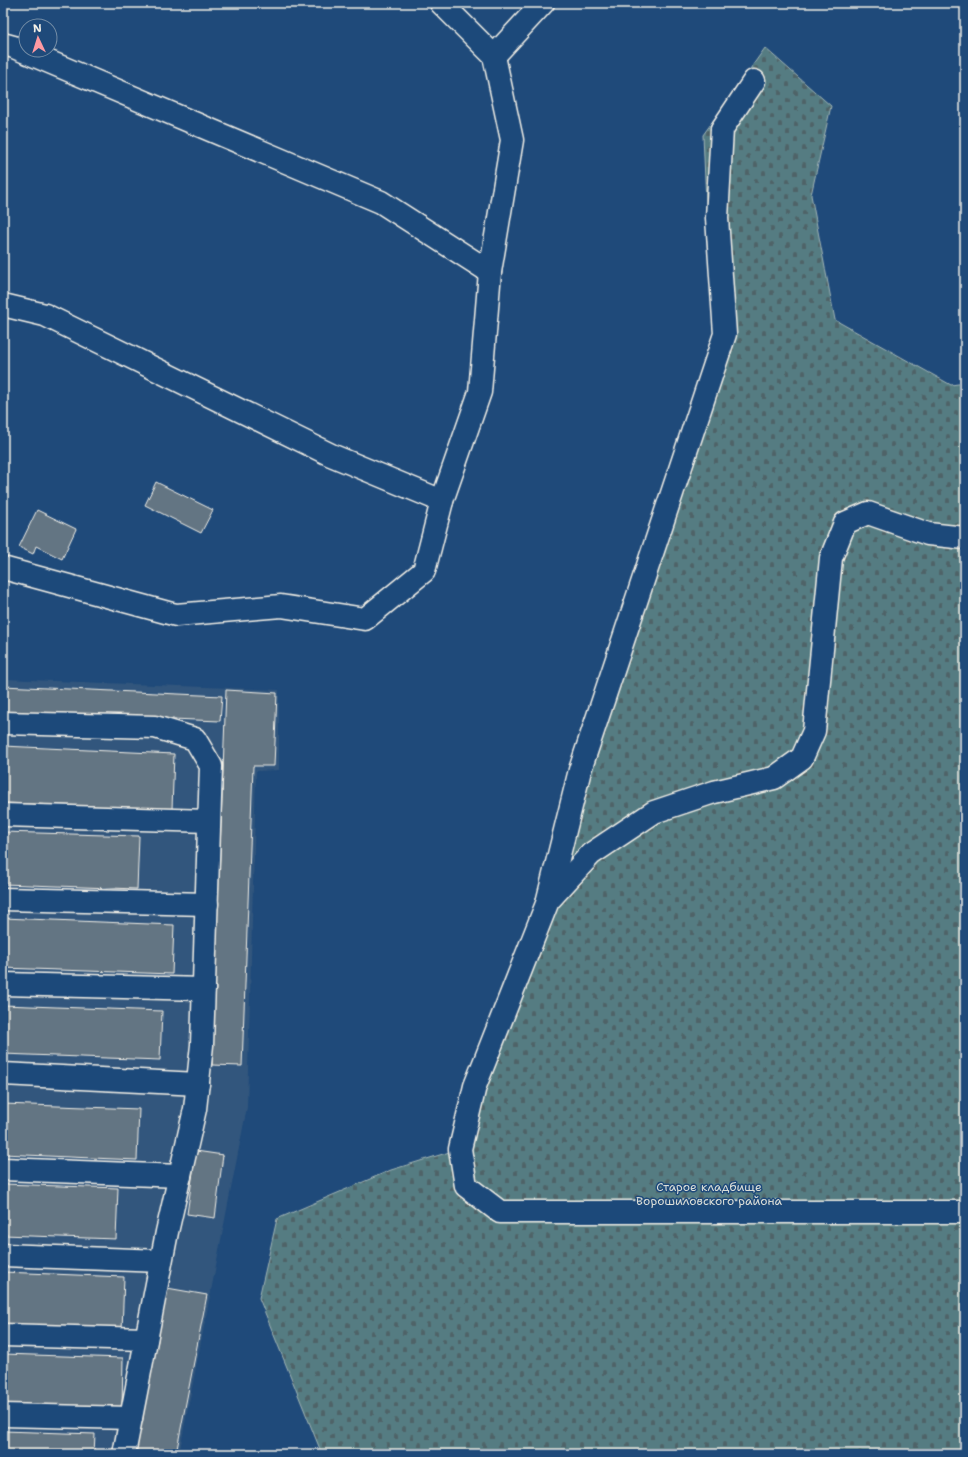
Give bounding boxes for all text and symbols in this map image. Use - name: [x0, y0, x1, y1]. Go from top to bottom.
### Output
- north arrow: [18, 18, 58, 58]
- text: N: [32, 21, 42, 36]
- park label: Старое кладбище Ворошиловского района: [636, 1179, 782, 1209]

